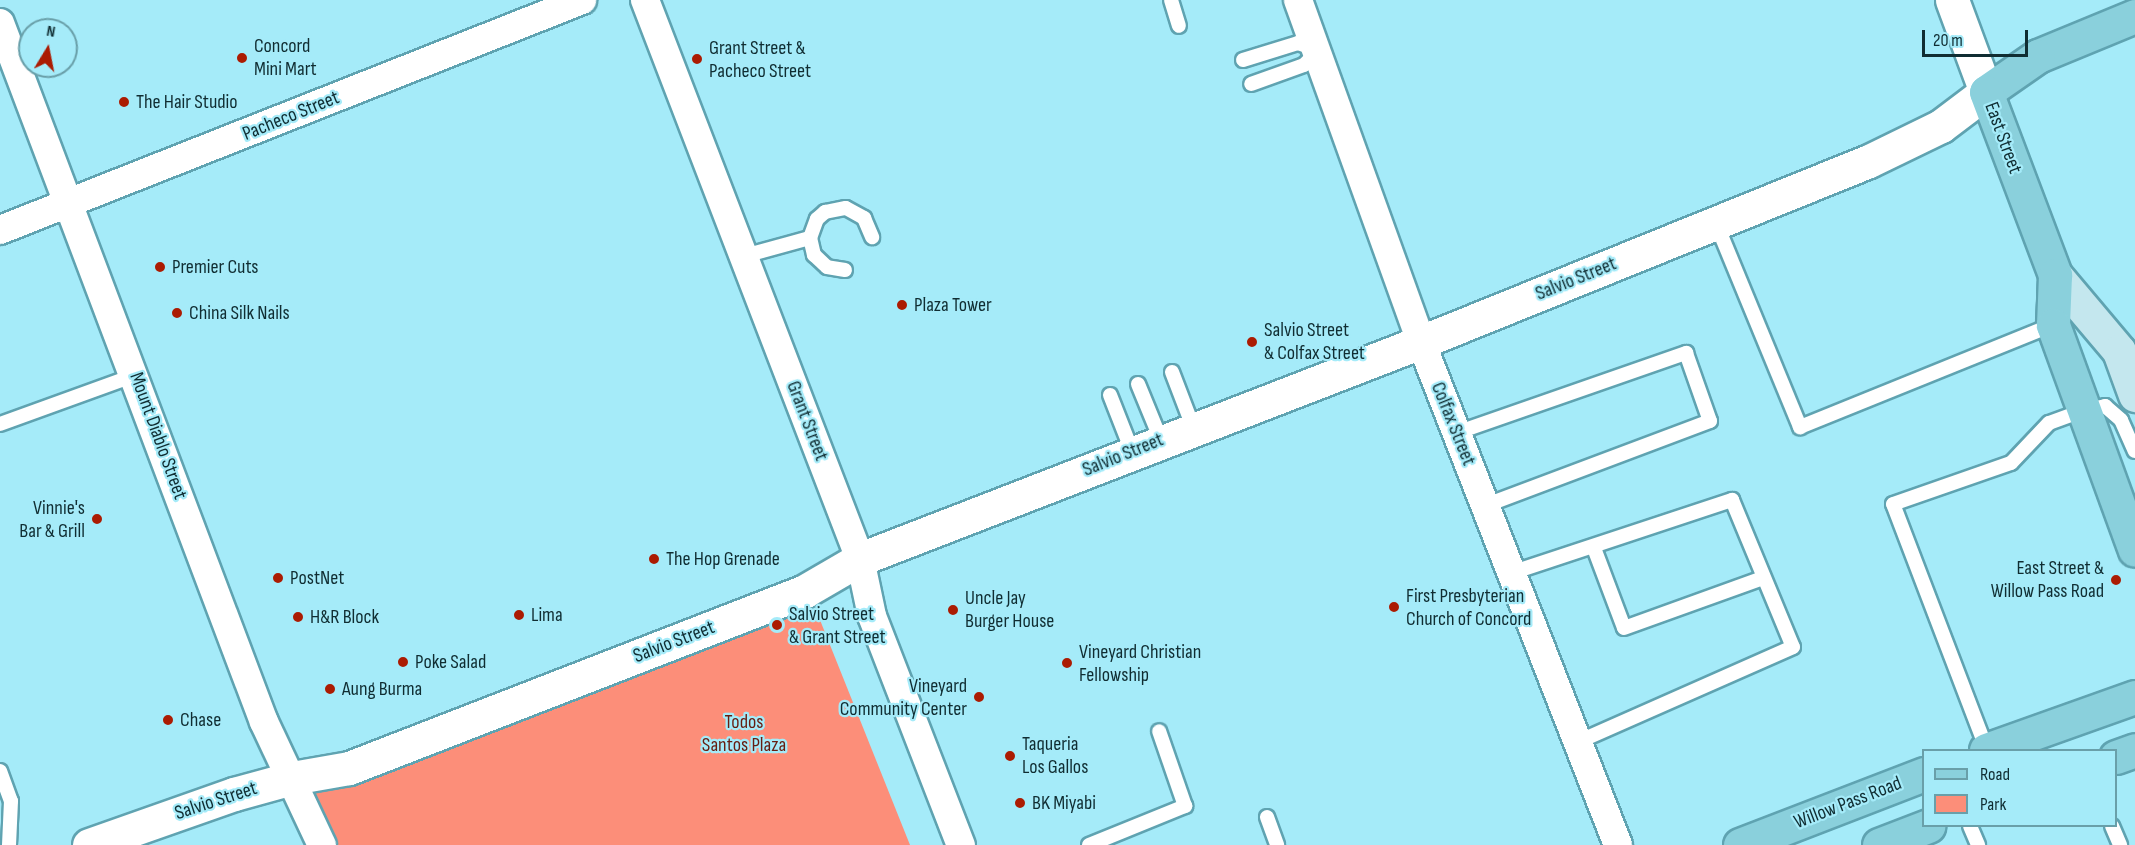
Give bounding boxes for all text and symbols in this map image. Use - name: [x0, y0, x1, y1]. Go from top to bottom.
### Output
- north arrow: [18, 18, 78, 78]
- scale bar: [1925, 18, 2032, 56]
- text: N: [45, 22, 57, 42]
- text: 20 m: [1933, 30, 1963, 51]
- place label: Concord Mini Mart: [254, 34, 317, 81]
- place label: Grant Street & Pacheco Street: [709, 36, 811, 83]
- marker: Concord Mini Mart: [235, 51, 249, 65]
- marker: Grant Street & Pacheco Street: [690, 52, 704, 66]
- street label: Pacheco Street: [239, 86, 343, 146]
- place label: The Hair Studio: [136, 90, 238, 114]
- marker: The Hair Studio: [117, 95, 131, 109]
- street label: East Street: [1979, 99, 2027, 177]
- street label: Salvio Street: [1532, 252, 1620, 306]
- place label: Premier Cuts: [172, 255, 259, 279]
- marker: Premier Cuts: [153, 260, 167, 274]
- place label: Plaza Tower: [914, 293, 992, 317]
- marker: Plaza Tower: [895, 298, 909, 312]
- place label: China Silk Nails: [189, 301, 290, 325]
- marker: China Silk Nails: [170, 306, 184, 320]
- place label: Salvio Street & Colfax Street: [1264, 318, 1365, 365]
- marker: Salvio Street & Colfax Street: [1245, 335, 1259, 349]
- street label: Mount Diablo Street: [124, 369, 192, 503]
- street label: Grant Street: [781, 378, 833, 464]
- street label: Colfax Street: [1425, 379, 1481, 469]
- street label: Salvio Street: [1079, 428, 1167, 482]
- place label: Vinnie's Bar & Grill: [19, 496, 85, 543]
- marker: Vinnie's Bar & Grill: [90, 512, 104, 526]
- place label: The Hop Grenade: [666, 547, 780, 571]
- marker: The Hop Grenade: [647, 552, 661, 566]
- place label: East Street & Willow Pass Road: [1991, 556, 2104, 603]
- place label: PostNet: [290, 566, 344, 590]
- marker: PostNet: [271, 571, 285, 585]
- marker: East Street & Willow Pass Road: [2109, 573, 2123, 587]
- place label: First Presbyterian Church of Concord: [1406, 584, 1531, 631]
- place label: Uncle Jay Burger House: [965, 586, 1054, 633]
- marker: First Presbyterian Church of Concord: [1387, 600, 1401, 614]
- place label: Salvio Street & Grant Street: [789, 602, 886, 649]
- place label: Lima: [531, 603, 563, 627]
- marker: Uncle Jay Burger House: [946, 603, 960, 617]
- place label: H&R Block: [310, 605, 379, 629]
- marker: Lima: [512, 608, 526, 622]
- marker: H&R Block: [291, 610, 305, 624]
- street label: Salvio Street: [630, 616, 718, 668]
- marker: Salvio Street & Grant Street: [770, 618, 784, 632]
- place label: Vineyard Christian Fellowship: [1079, 640, 1201, 687]
- place label: Poke Salad: [415, 650, 486, 674]
- marker: Poke Salad: [396, 655, 410, 669]
- marker: Vineyard Christian Fellowship: [1060, 656, 1074, 670]
- place label: Vineyard Community Center: [840, 674, 967, 721]
- place label: Aung Burma: [342, 677, 422, 701]
- marker: Aung Burma: [323, 682, 337, 696]
- marker: Vineyard Community Center: [972, 690, 986, 704]
- place label: Chase: [180, 708, 221, 732]
- park label: Todos Santos Plaza: [702, 710, 786, 757]
- marker: Chase: [161, 713, 175, 727]
- place label: Taqueria Los Gallos: [1022, 732, 1088, 779]
- marker: Taqueria Los Gallos: [1003, 749, 1017, 763]
- legend: [1922, 749, 2117, 827]
- text: Road: [1980, 764, 2010, 785]
- street label: Willow Pass Road: [1791, 771, 1905, 835]
- street label: Salvio Street: [172, 776, 260, 826]
- place label: BK Miyabi: [1032, 791, 1096, 815]
- text: Park: [1980, 794, 2006, 815]
- marker: BK Miyabi: [1013, 796, 1027, 810]

